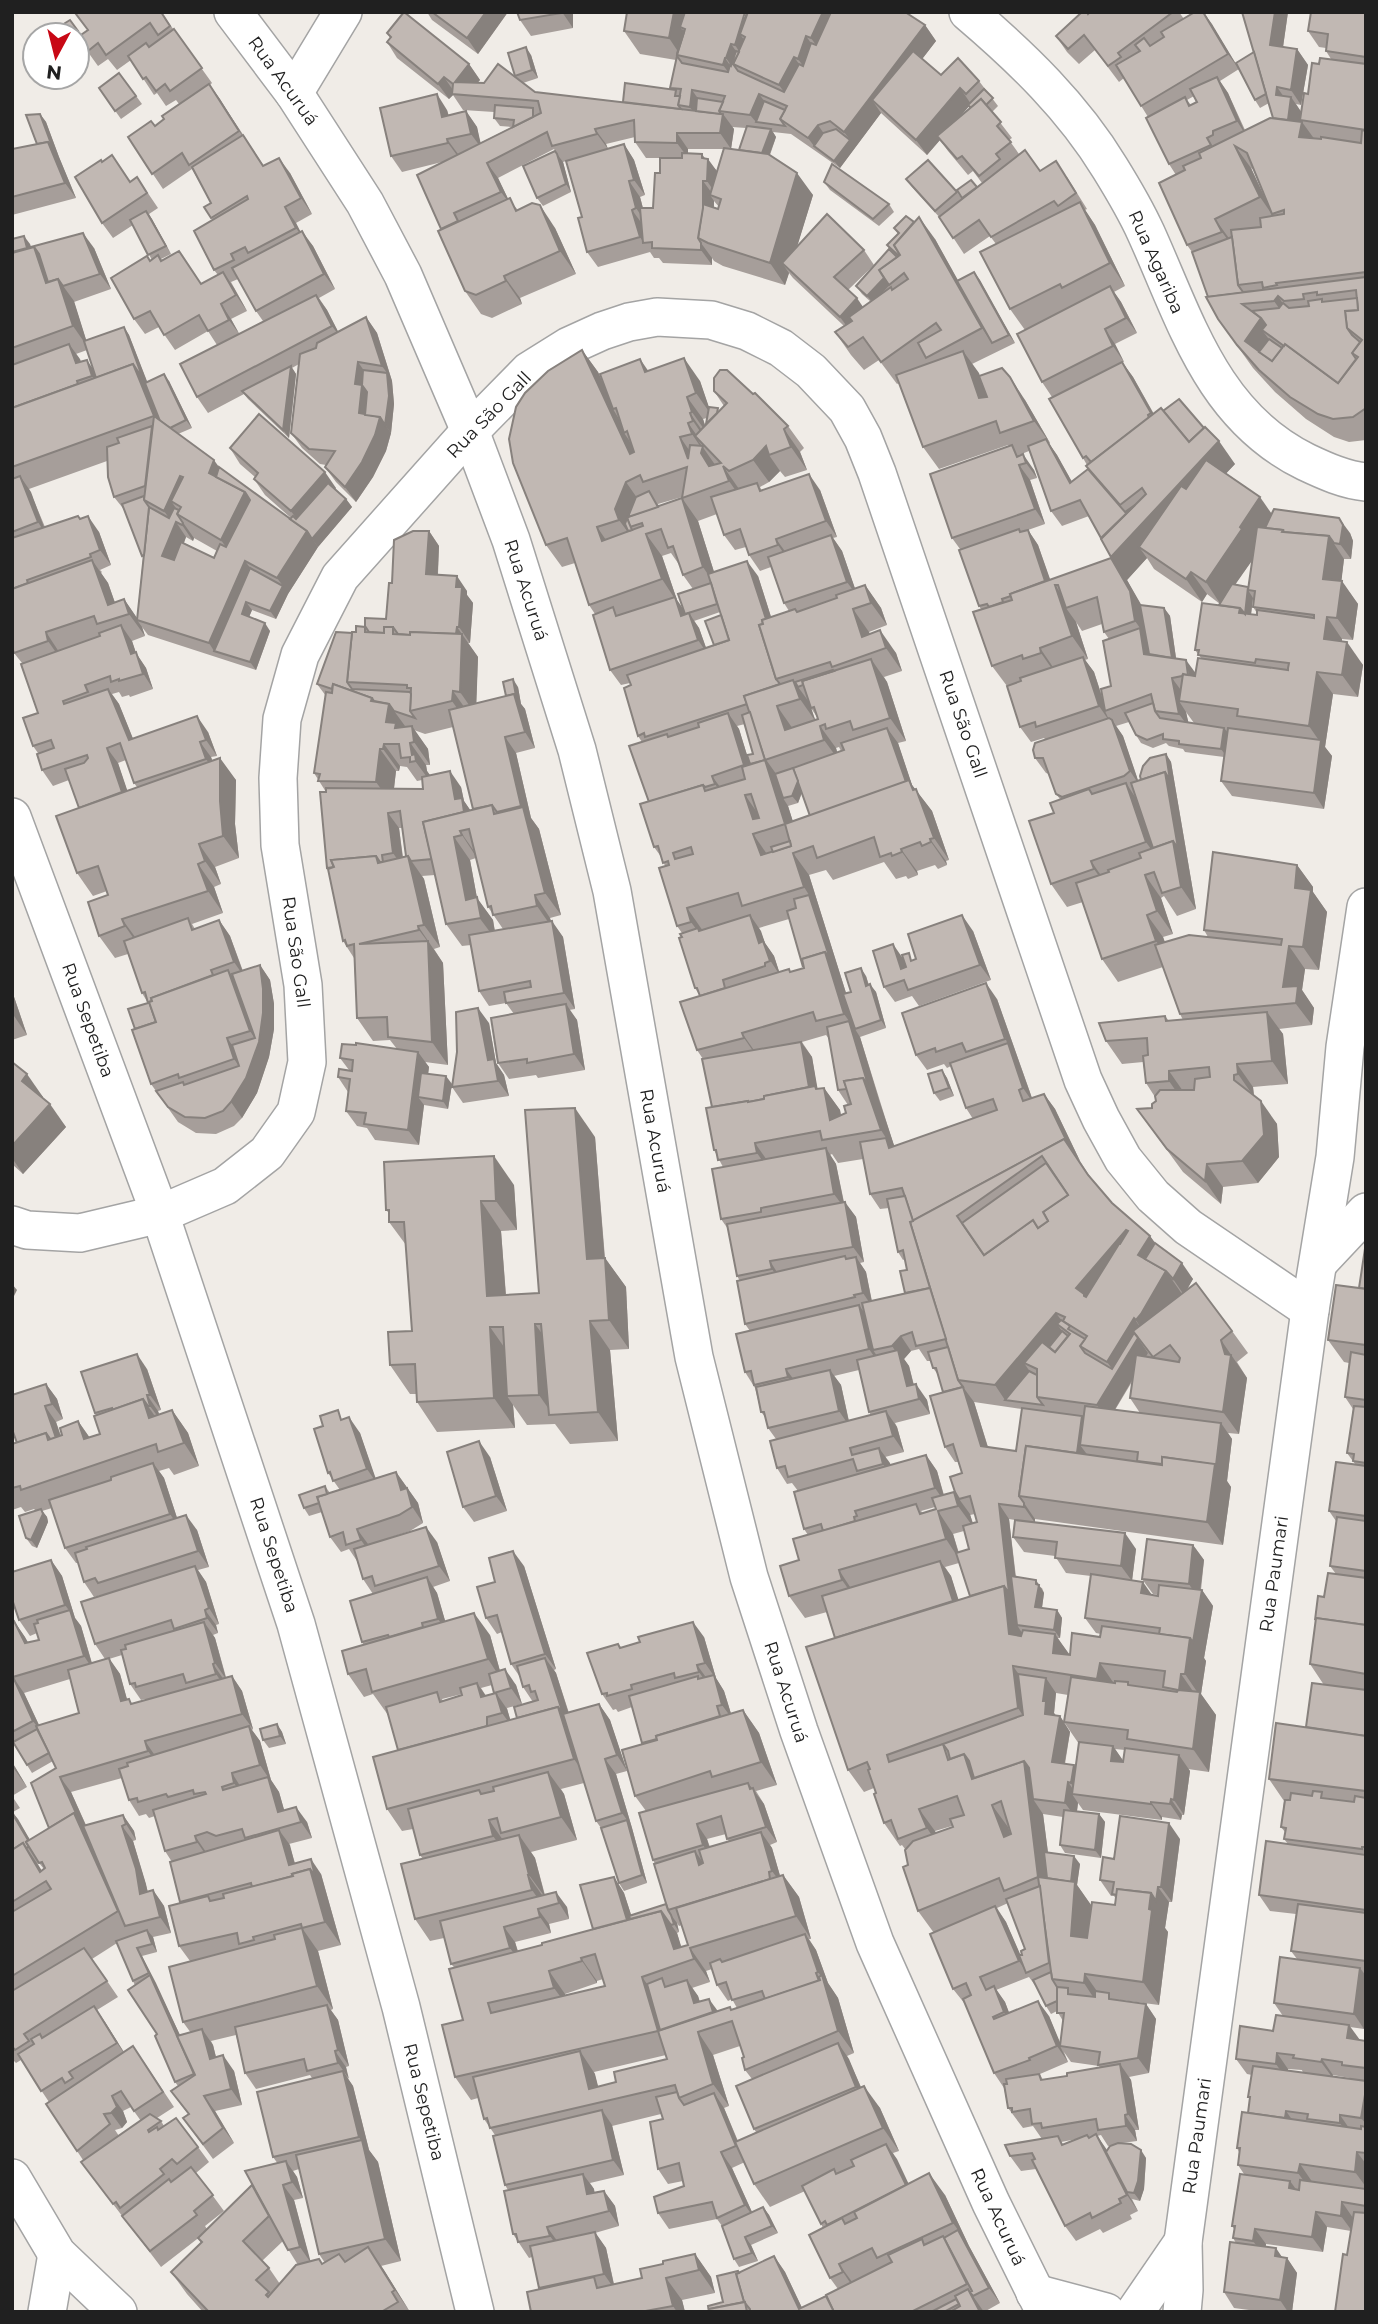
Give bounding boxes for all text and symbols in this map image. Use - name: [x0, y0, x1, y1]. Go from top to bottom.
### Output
- north arrow: [21, 21, 91, 91]
- street label: Rua Acuruá: [243, 32, 323, 130]
- text: N: [45, 60, 63, 85]
- street label: Rua Agariba: [1123, 207, 1189, 317]
- street label: Rua São Gall: [442, 367, 536, 463]
- street label: Rua Acuruá: [499, 536, 553, 644]
- street label: Rua São Gall: [934, 667, 992, 781]
- street label: Rua São Gall: [277, 895, 315, 1009]
- street label: Rua Sepetiba: [57, 960, 119, 1080]
- street label: Rua Acuruá: [635, 1087, 675, 1195]
- street label: Rua Sepetiba: [245, 1494, 303, 1616]
- street label: Rua Paumari: [1255, 1514, 1293, 1634]
- street label: Rua Acuruá: [759, 1638, 813, 1746]
- street label: Rua Sepetiba: [399, 2041, 449, 2163]
- street label: Rua Paumari: [1178, 2076, 1216, 2196]
- street label: Rua Acuruá: [966, 2165, 1030, 2269]

